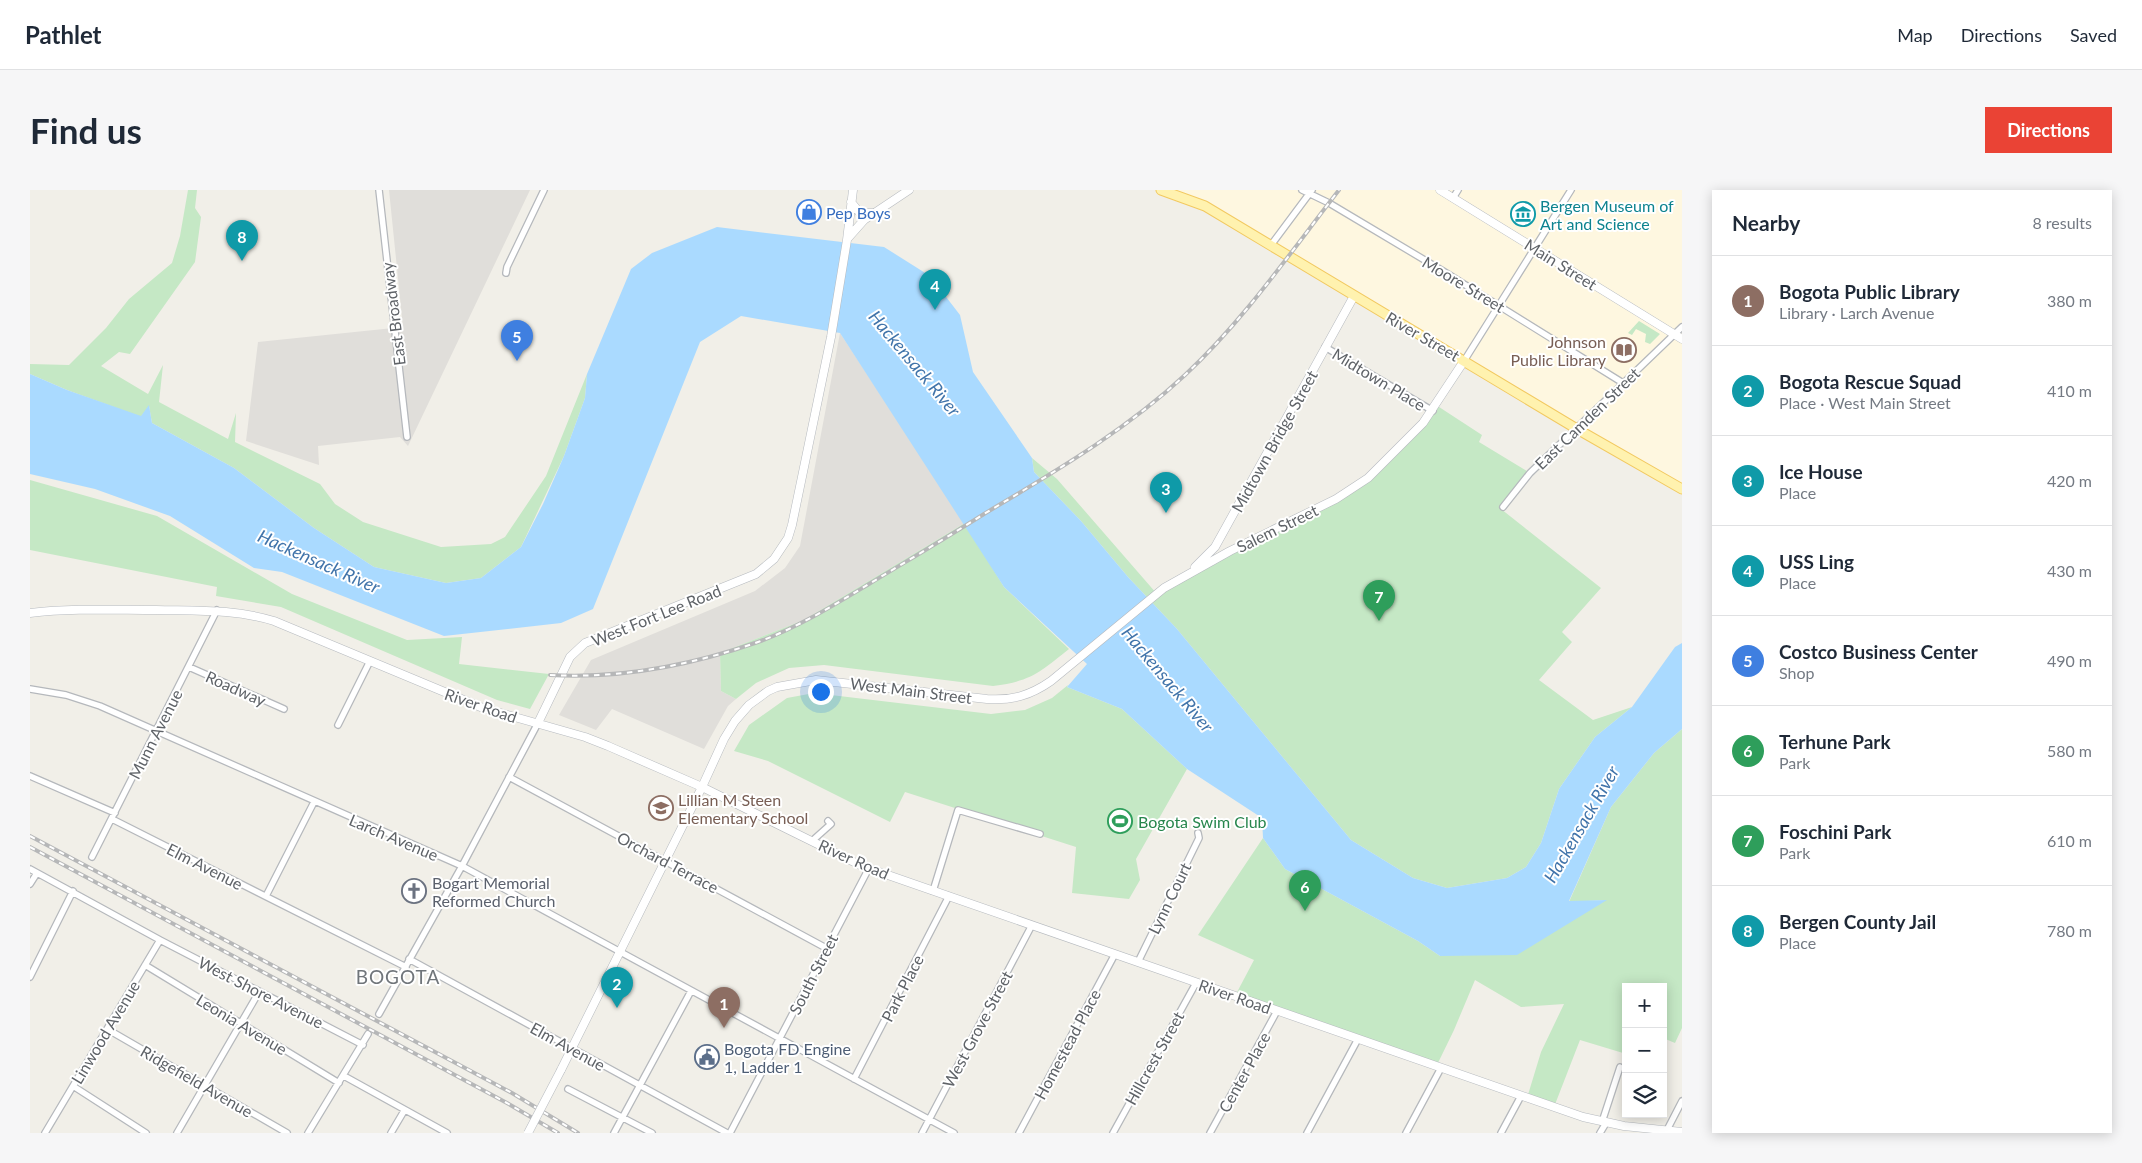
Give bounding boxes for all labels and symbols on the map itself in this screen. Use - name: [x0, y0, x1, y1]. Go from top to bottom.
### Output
- place label: Bergen Museum of Art and Science: [1540, 196, 1674, 233]
- shop icon: Pep Boys: [796, 199, 822, 225]
- museum icon: Bergen Museum of Art and Science: [1510, 201, 1536, 227]
- place label: Pep Boys: [826, 203, 891, 222]
- pin: 8: [226, 220, 258, 261]
- street label: Main Street: [1521, 234, 1601, 294]
- street label: Moore Street: [1419, 252, 1509, 316]
- street label: East Broadway: [377, 260, 409, 367]
- pin: 4: [919, 269, 951, 310]
- water label: Hackensack River: [864, 306, 966, 421]
- street label: River Street: [1383, 307, 1463, 365]
- pin: 5: [501, 320, 533, 361]
- place label: Johnson Public Library: [1510, 332, 1607, 369]
- library icon: Johnson Public Library: [1611, 337, 1637, 363]
- street label: Midtown Place: [1329, 344, 1429, 414]
- street label: East Camden Street: [1531, 363, 1643, 473]
- street label: Midtown Bridge Street: [1227, 366, 1321, 515]
- pin: 3: [1150, 472, 1182, 513]
- street label: Salem Street: [1233, 500, 1321, 556]
- water label: Hackensack River: [255, 524, 384, 598]
- street label: West Fort Lee Road: [588, 580, 724, 650]
- pin: 7: [1363, 580, 1395, 621]
- water label: Hackensack River: [1117, 622, 1219, 737]
- street label: Roadway: [203, 666, 270, 710]
- street label: West Main Street: [849, 673, 973, 707]
- your location: [808, 679, 834, 705]
- street label: River Road: [442, 684, 520, 726]
- street label: Munn Avenue: [124, 686, 186, 782]
- water label: Hackensack River: [1539, 761, 1624, 886]
- place label: Lillian M Steen Elementary School: [678, 790, 808, 827]
- school or university icon: Lillian M Steen Elementary School: [648, 795, 674, 821]
- sports icon: Bogota Swim Club: [1107, 808, 1133, 834]
- street label: Larch Avenue: [347, 810, 441, 864]
- place label: Bogota Swim Club: [1138, 812, 1267, 831]
- street label: Orchard Terrace: [614, 827, 722, 897]
- street label: River Road: [816, 835, 892, 883]
- street label: Elm Avenue: [164, 839, 246, 893]
- street label: Lynn Court: [1144, 859, 1195, 937]
- pin: 6: [1289, 870, 1321, 911]
- place label: Bogart Memorial Reformed Church: [432, 873, 555, 910]
- church icon: Bogart Memorial Reformed Church: [401, 878, 427, 904]
- street label: South Street: [785, 930, 841, 1017]
- street label: Park Place: [877, 951, 927, 1025]
- street label: West Shore Avenue: [195, 952, 327, 1032]
- district label: BOGOTA: [356, 965, 440, 988]
- pin: 2: [601, 967, 633, 1008]
- street label: West Grove Street: [938, 967, 1016, 1091]
- street label: River Road: [1196, 975, 1274, 1017]
- street label: Linwood Avenue: [67, 977, 143, 1087]
- street label: Homestead Place: [1030, 986, 1104, 1102]
- pin: 1: [708, 987, 740, 1028]
- street label: Leonia Avenue: [193, 989, 291, 1059]
- street label: Hillcrest Street: [1120, 1008, 1188, 1108]
- street label: Elm Avenue: [527, 1018, 609, 1074]
- street label: Center Place: [1214, 1029, 1274, 1115]
- place label: Bogota FD Engine 1, Ladder 1: [724, 1039, 851, 1076]
- street label: Ridgefield Avenue: [138, 1041, 256, 1121]
- public building icon: Bogota FD Engine 1, Ladder 1: [694, 1044, 720, 1070]

